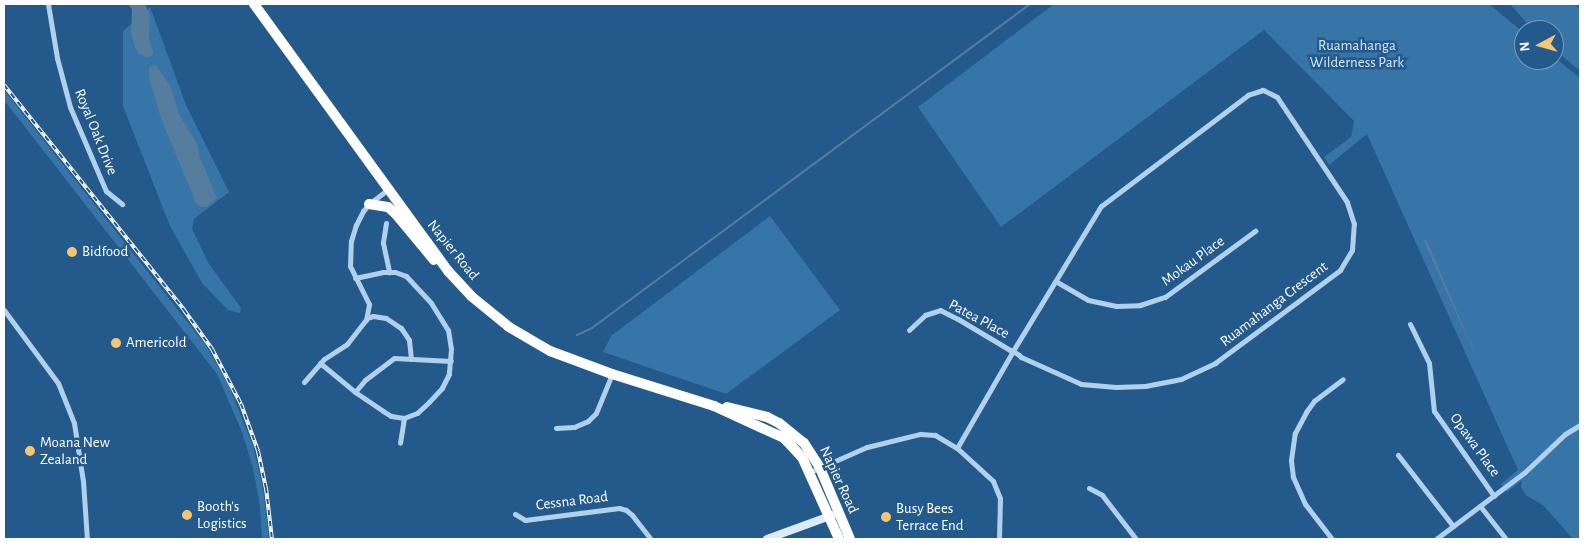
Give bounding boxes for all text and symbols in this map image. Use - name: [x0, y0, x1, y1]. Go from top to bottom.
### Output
- north arrow: [1514, 20, 1564, 70]
- park label: Ruamahanga Wilderness Park: [1310, 36, 1404, 71]
- text: N: [1518, 41, 1533, 52]
- street label: Royal Oak Drive: [71, 86, 121, 178]
- street label: Napier Road: [423, 216, 483, 284]
- street label: Mokau Place: [1158, 232, 1228, 290]
- place label: Bidfood: [82, 243, 128, 261]
- marker: Bidfood: [66, 246, 78, 258]
- street label: Ruamahanga Crescent: [1217, 258, 1331, 350]
- street label: Patea Place: [945, 295, 1013, 343]
- place label: Americold: [126, 334, 187, 352]
- marker: Americold: [110, 337, 122, 349]
- street label: Opawa Place: [1446, 410, 1504, 480]
- place label: Moana New Zealand: [40, 433, 110, 468]
- street label: Napier Road: [816, 443, 862, 517]
- marker: Moana New Zealand: [24, 445, 36, 457]
- street label: Cessna Road: [535, 488, 609, 514]
- place label: Booth's Logistics: [197, 497, 247, 532]
- place label: Busy Bees Terrace End: [896, 499, 963, 534]
- marker: Booth's Logistics: [181, 509, 193, 521]
- marker: Busy Bees Terrace End: [880, 511, 892, 523]

